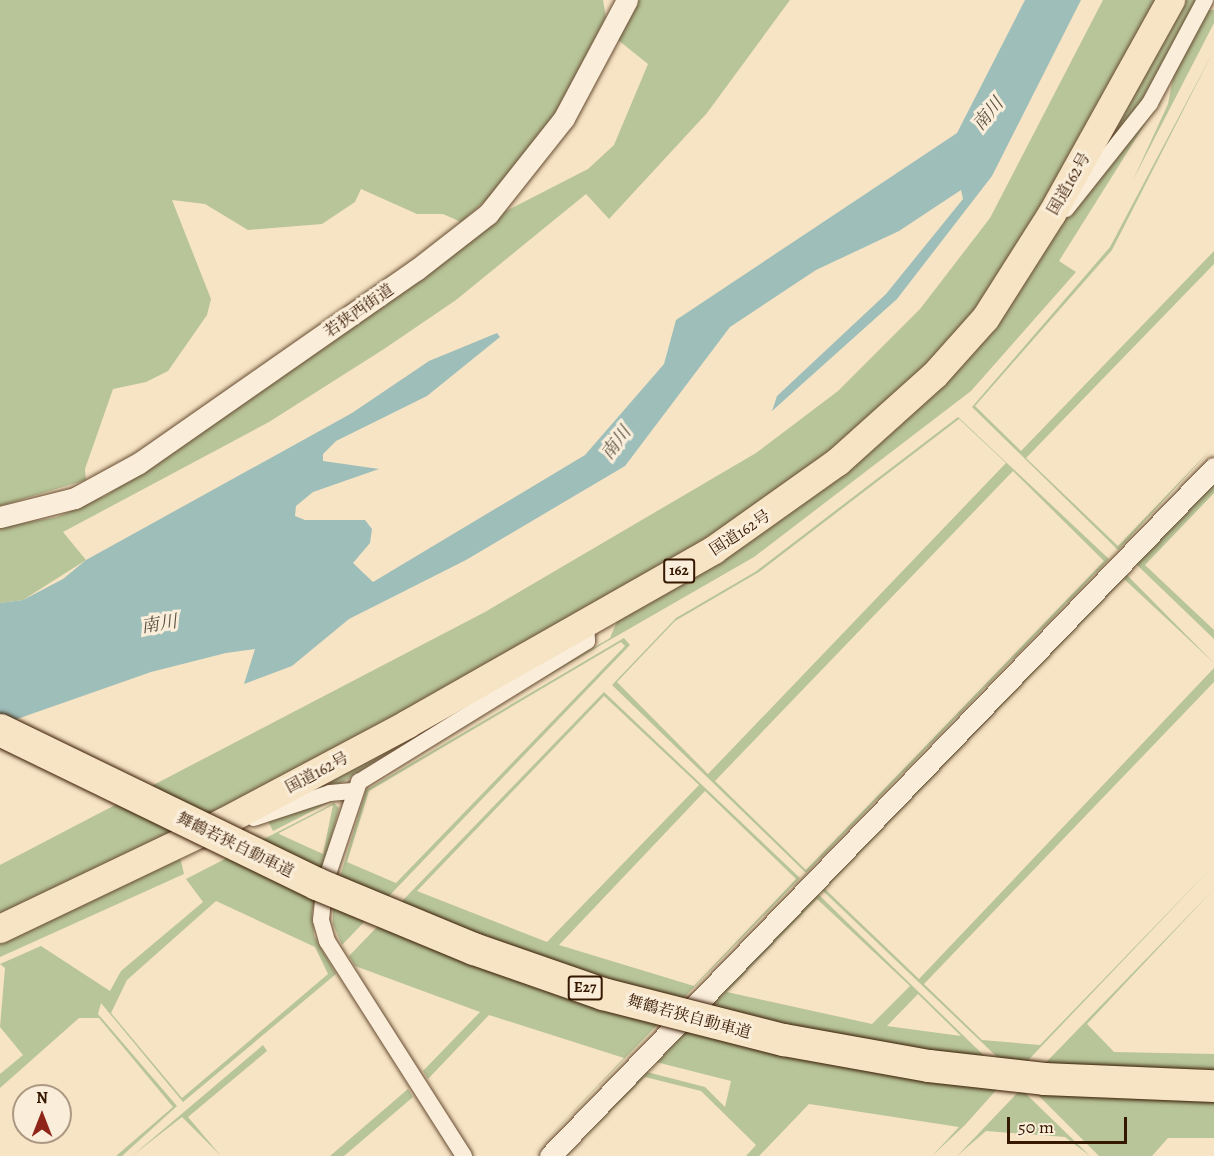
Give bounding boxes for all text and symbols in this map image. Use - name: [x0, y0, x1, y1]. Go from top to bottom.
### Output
- water label: 南川: [968, 93, 1008, 135]
- street label: 国道162号: [1044, 150, 1094, 218]
- street label: 若狭西街道: [321, 280, 397, 342]
- water label: 南川: [597, 422, 635, 464]
- street label: 国道162号: [706, 506, 774, 560]
- road number: 162: [662, 559, 696, 583]
- water label: 南川: [140, 611, 178, 637]
- street label: 国道162号: [282, 748, 352, 798]
- street label: 舞鶴若狭自動車道: [173, 808, 297, 882]
- road number: E27: [567, 976, 603, 1000]
- street label: 舞鶴若狭自動車道: [625, 991, 753, 1043]
- north arrow: [12, 1084, 72, 1144]
- text: N: [36, 1087, 48, 1109]
- scale bar: [1010, 1105, 1130, 1143]
- text: 50 m: [1018, 1115, 1054, 1139]

